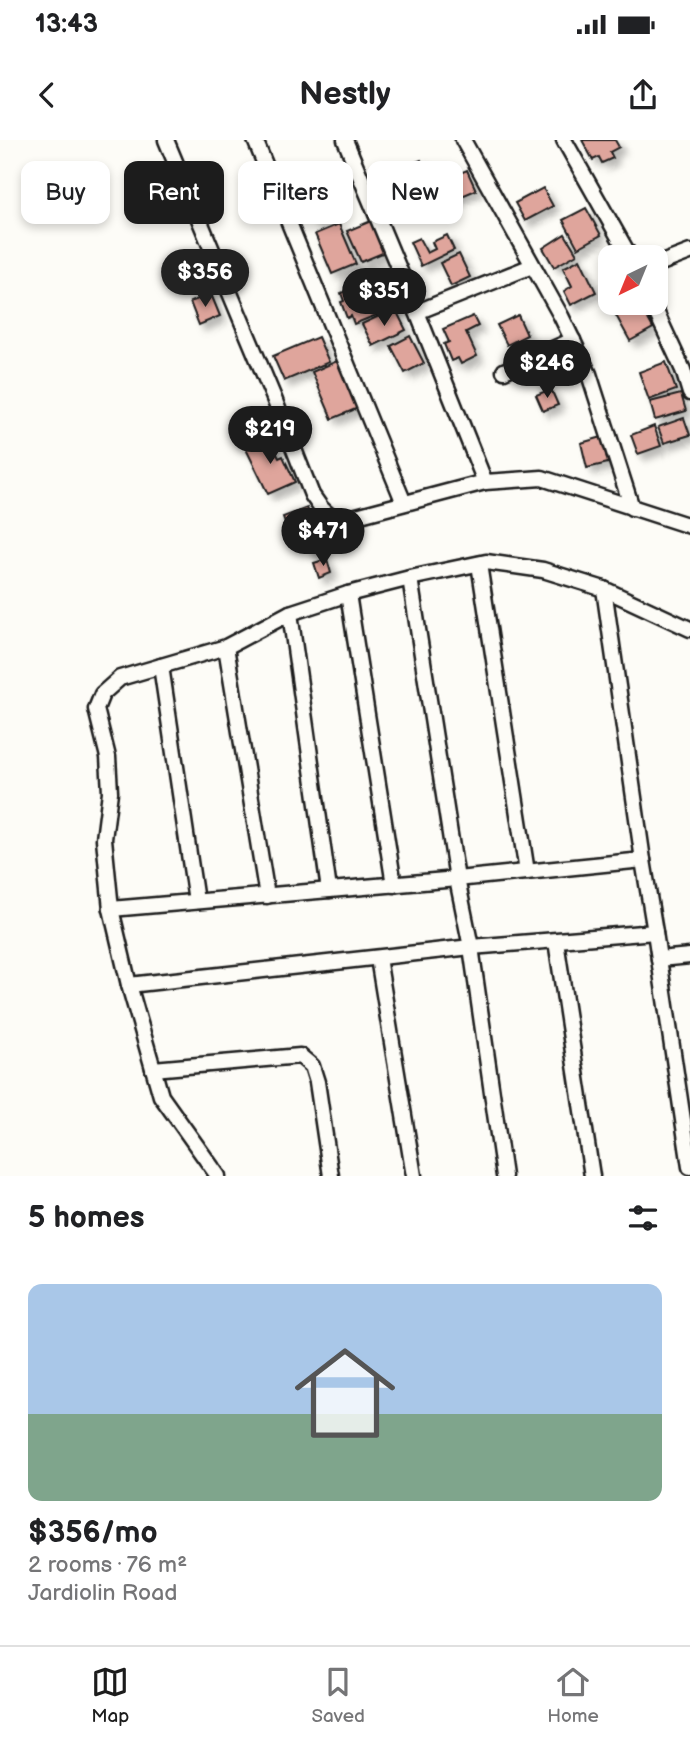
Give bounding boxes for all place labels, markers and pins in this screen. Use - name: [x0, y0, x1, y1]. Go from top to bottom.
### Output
- pin: $356: [164, 250, 246, 309]
- pin: $351: [343, 268, 425, 328]
- pin: $246: [506, 341, 588, 400]
- pin: $219: [229, 406, 311, 466]
- pin: $471: [282, 508, 364, 568]

